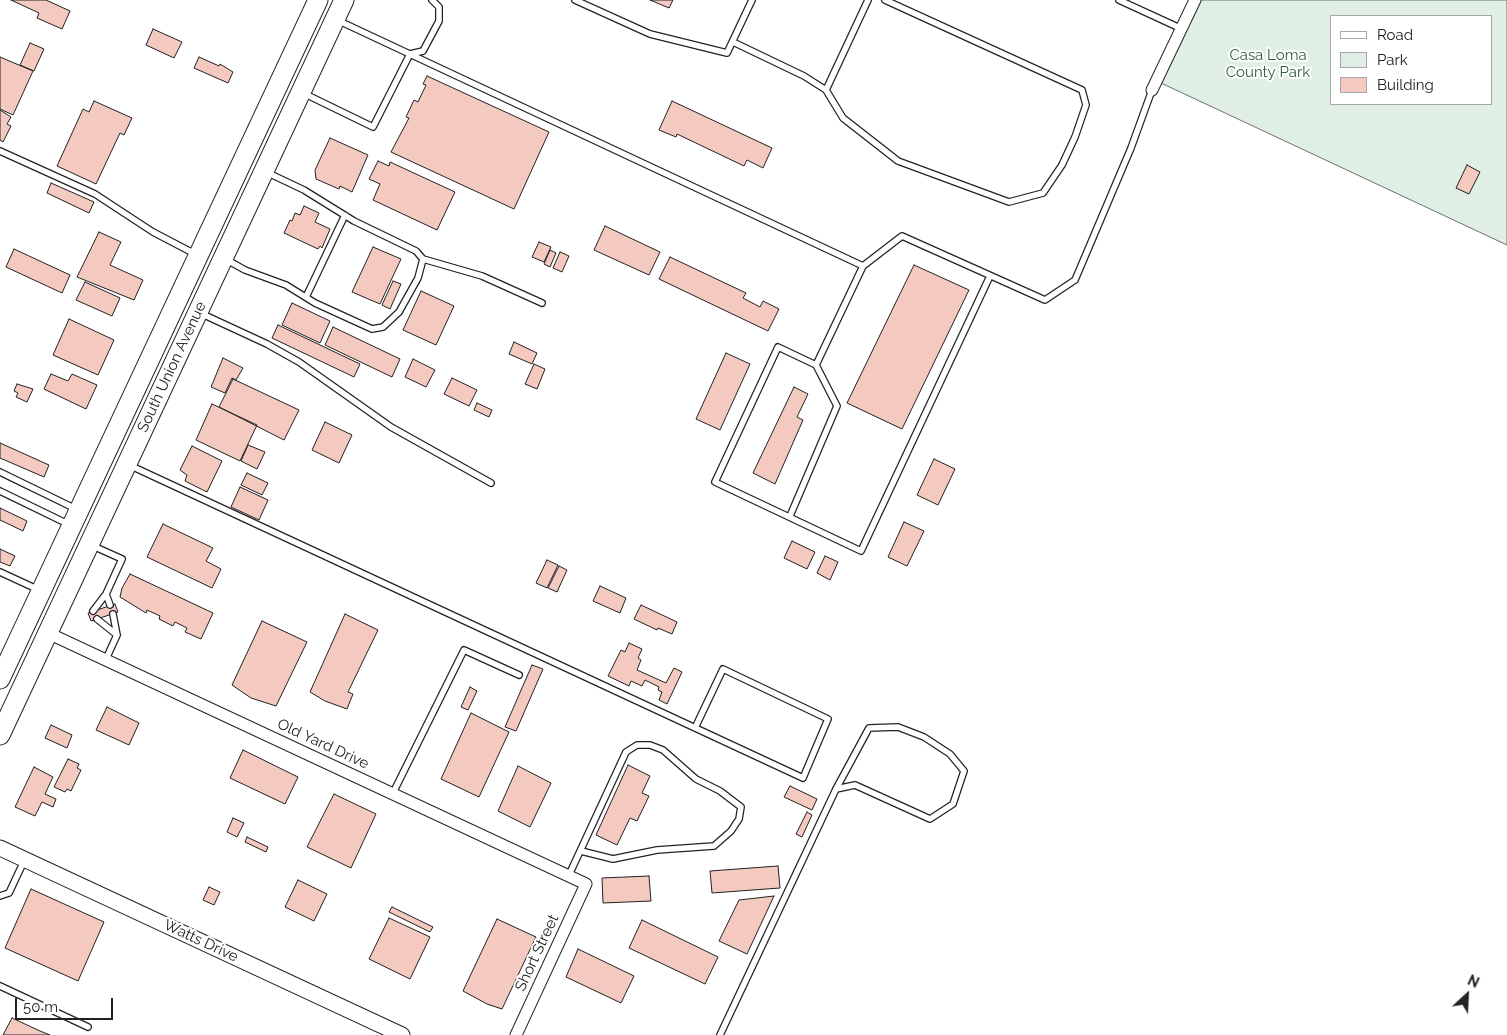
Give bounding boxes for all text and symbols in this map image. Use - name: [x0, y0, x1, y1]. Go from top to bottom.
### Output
- legend: [1330, 15, 1492, 105]
- text: Road: [1377, 26, 1413, 44]
- park label: Casa Loma County Park: [1226, 46, 1310, 81]
- text: Park: [1377, 51, 1408, 69]
- text: Building: [1377, 76, 1434, 94]
- street label: South Union Avenue: [134, 299, 210, 435]
- street label: Old Yard Drive: [274, 715, 372, 773]
- street label: Short Street: [511, 912, 563, 994]
- street label: Watts Drive: [161, 916, 241, 966]
- north arrow: [1442, 970, 1492, 1020]
- text: N: [1465, 972, 1482, 991]
- scale bar: [18, 988, 115, 1020]
- text: 50 m: [23, 998, 58, 1016]

